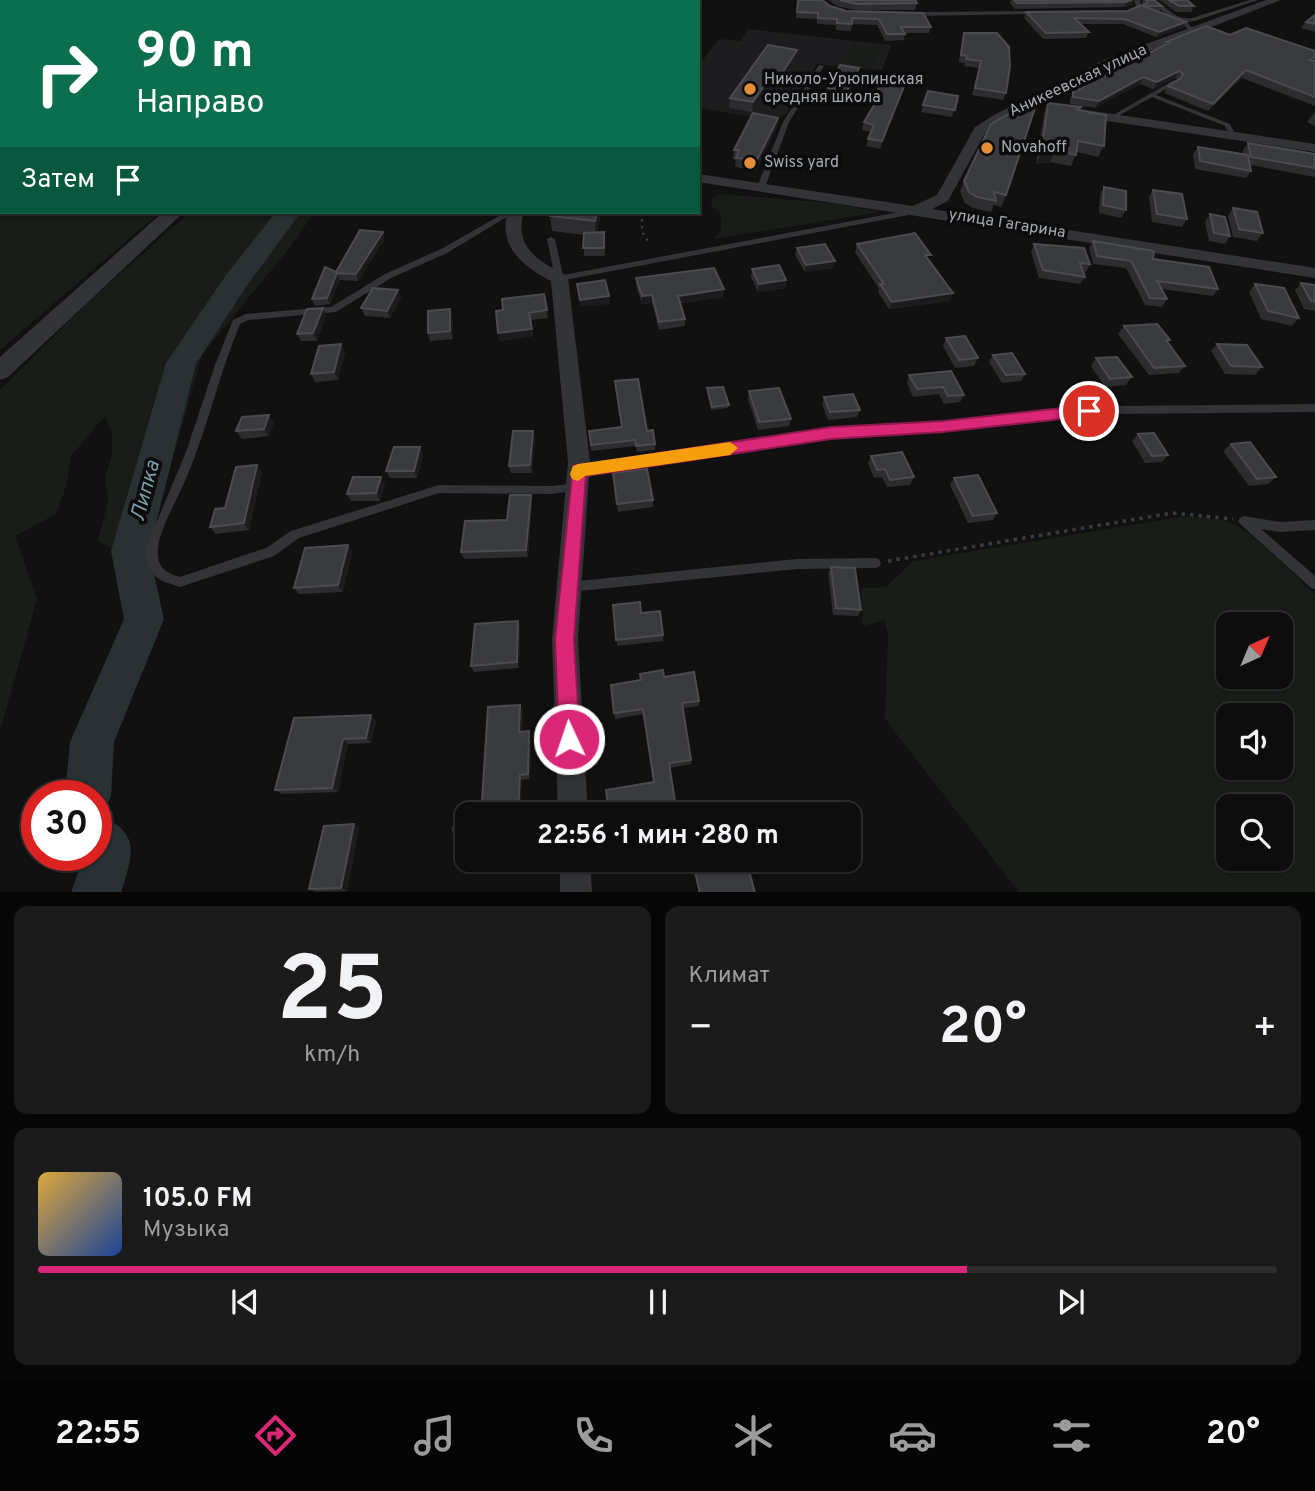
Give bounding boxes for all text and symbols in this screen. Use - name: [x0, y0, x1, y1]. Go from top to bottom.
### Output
- text: 90 m: [136, 23, 254, 85]
- icon: right: [21, 28, 112, 119]
- street label: Аникеевская улица: [1006, 40, 1150, 122]
- place label: Николо-Урюпинская средняя школа: [764, 70, 923, 108]
- marker: Николо-Урюпинская средняя школа: [742, 81, 758, 97]
- text: Направо: [136, 84, 264, 124]
- place label: Novahoff: [1001, 138, 1067, 158]
- marker: Novahoff: [979, 140, 995, 156]
- place label: Swiss yard: [764, 153, 839, 173]
- marker: Swiss yard: [742, 155, 758, 171]
- icon: arrive: [109, 161, 147, 199]
- text: Затем: [21, 164, 95, 197]
- street label: улица Гагарина: [947, 205, 1067, 243]
- pin: [1059, 381, 1119, 441]
- icon: arrive: [1070, 392, 1108, 430]
- water label: Липка: [125, 457, 167, 524]
- north arrow: [1216, 612, 1293, 690]
- map controls: [1216, 612, 1293, 871]
- position arrow: [532, 702, 606, 776]
- button: sound: [1216, 703, 1293, 780]
- speed limit sign: 30: [21, 780, 112, 871]
- button: search: [1216, 794, 1293, 871]
- text: 22:56 · 1 мин · 280 m: [537, 820, 779, 853]
- text: 25: [277, 938, 388, 1053]
- text: Климат: [689, 962, 770, 991]
- text: 20°: [939, 996, 1027, 1062]
- text: −: [689, 1005, 713, 1054]
- text: +: [1252, 1005, 1277, 1054]
- text: km/h: [304, 1041, 360, 1070]
- text: 105.0 FM: [143, 1183, 252, 1216]
- text: Музыка: [143, 1216, 229, 1245]
- icon: previous: [226, 1283, 264, 1321]
- icon: pause: [639, 1283, 677, 1321]
- icon: next: [1052, 1283, 1090, 1321]
- icon: directions: [251, 1411, 300, 1460]
- icon: music: [410, 1411, 459, 1460]
- icon: phone: [569, 1411, 618, 1460]
- icon: climate: [729, 1411, 778, 1460]
- icon: car: [888, 1411, 937, 1460]
- icon: filters: [1047, 1411, 1096, 1460]
- text: 22:55: [55, 1415, 141, 1455]
- text: 20°: [1206, 1415, 1260, 1455]

